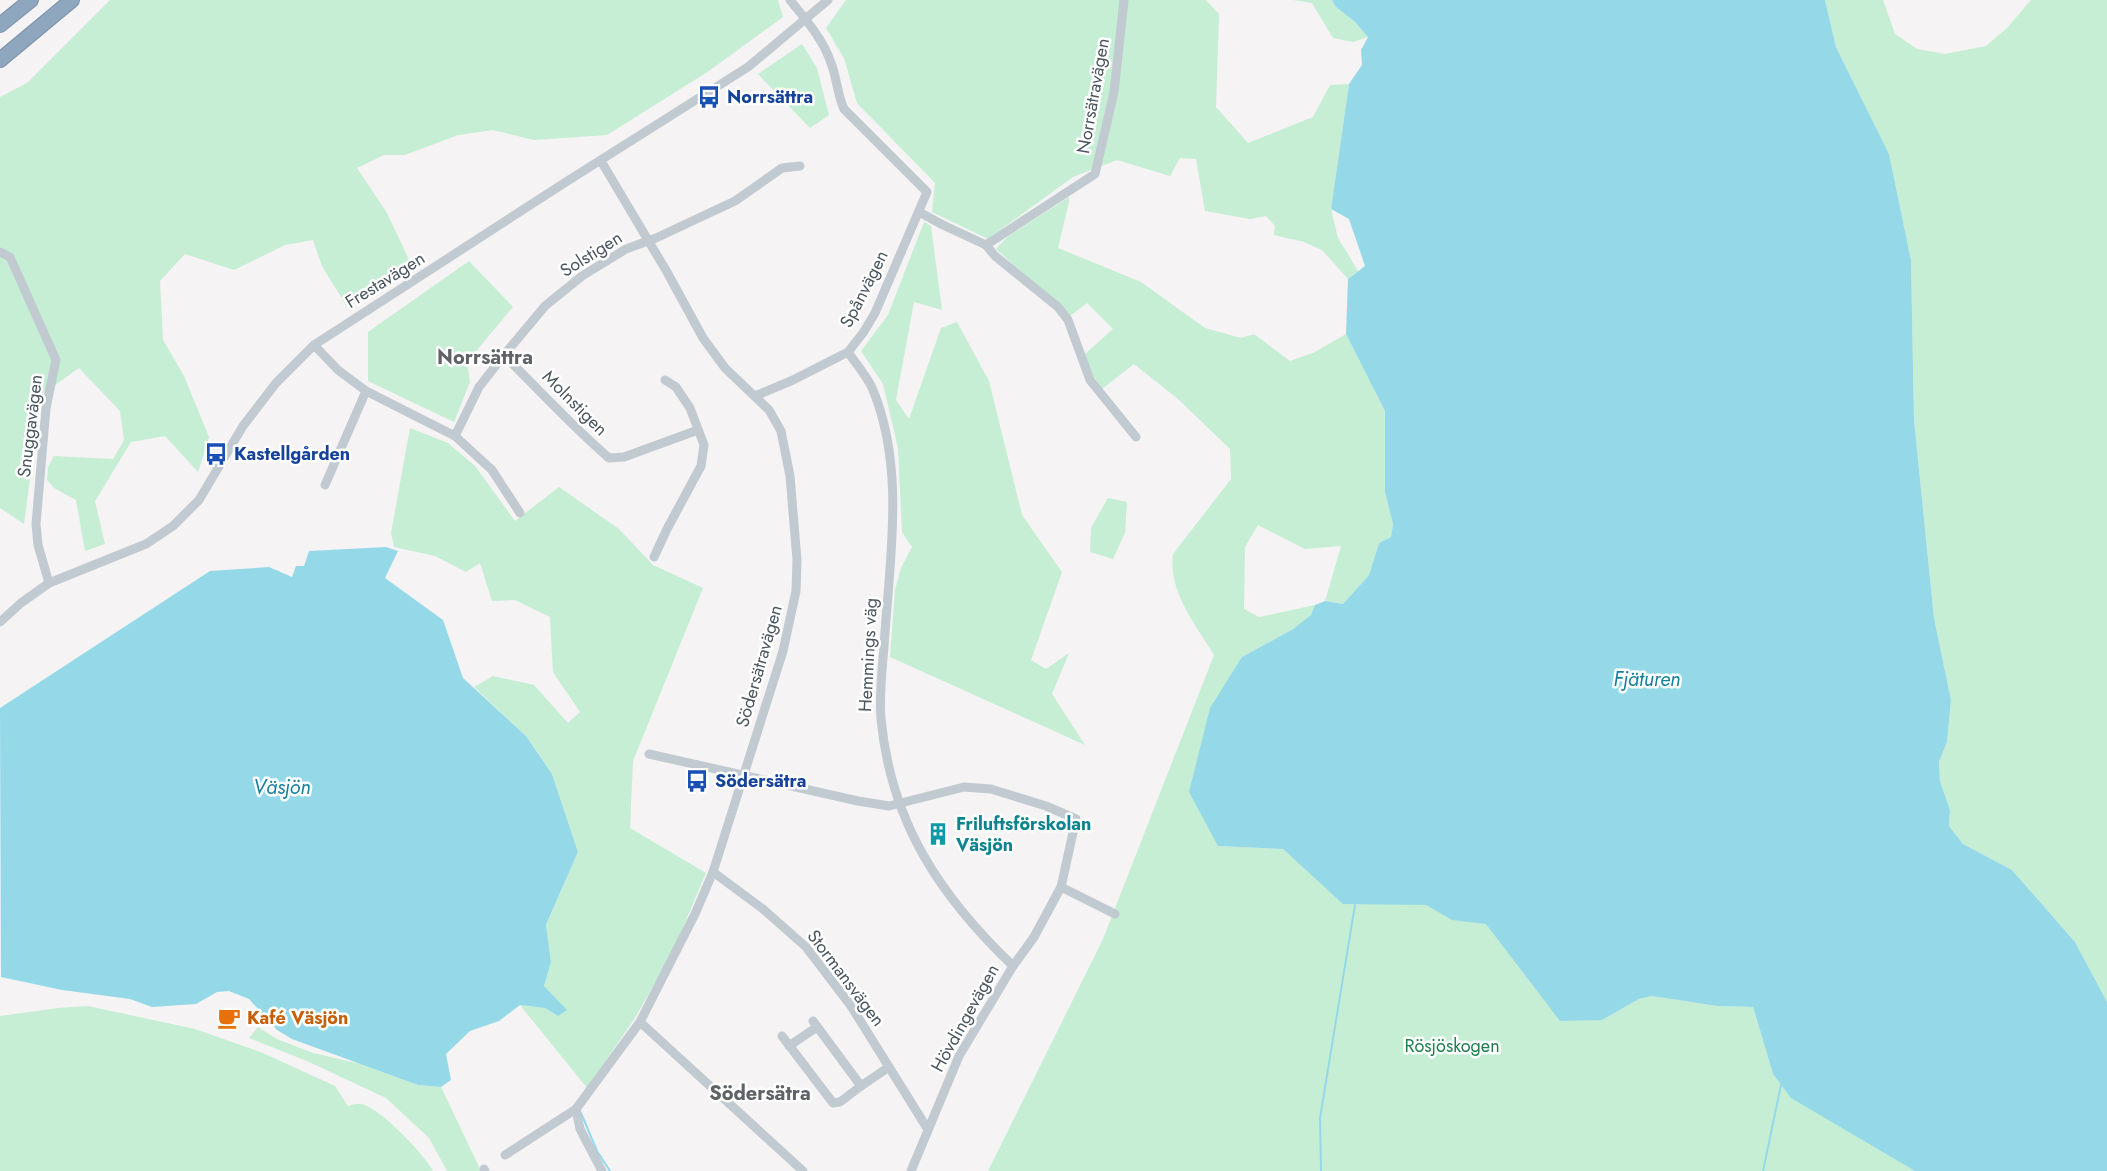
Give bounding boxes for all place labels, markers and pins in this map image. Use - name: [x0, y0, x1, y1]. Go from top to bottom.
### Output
- bus stop icon: Norrsättra: [696, 84, 722, 110]
- place label: Norrsättra: [727, 84, 813, 110]
- bus stop icon: Kastellgården: [203, 441, 229, 467]
- place label: Kastellgården: [234, 441, 350, 467]
- bus stop icon: Södersätra: [684, 768, 710, 794]
- place label: Södersätra: [715, 768, 807, 794]
- place label: Friluftsförskolan Väsjön: [955, 811, 1091, 858]
- building icon: Friluftsförskolan Väsjön: [925, 821, 951, 847]
- cafe icon: Kafé Väsjön: [216, 1005, 242, 1031]
- place label: Kafé Väsjön: [247, 1005, 348, 1031]

